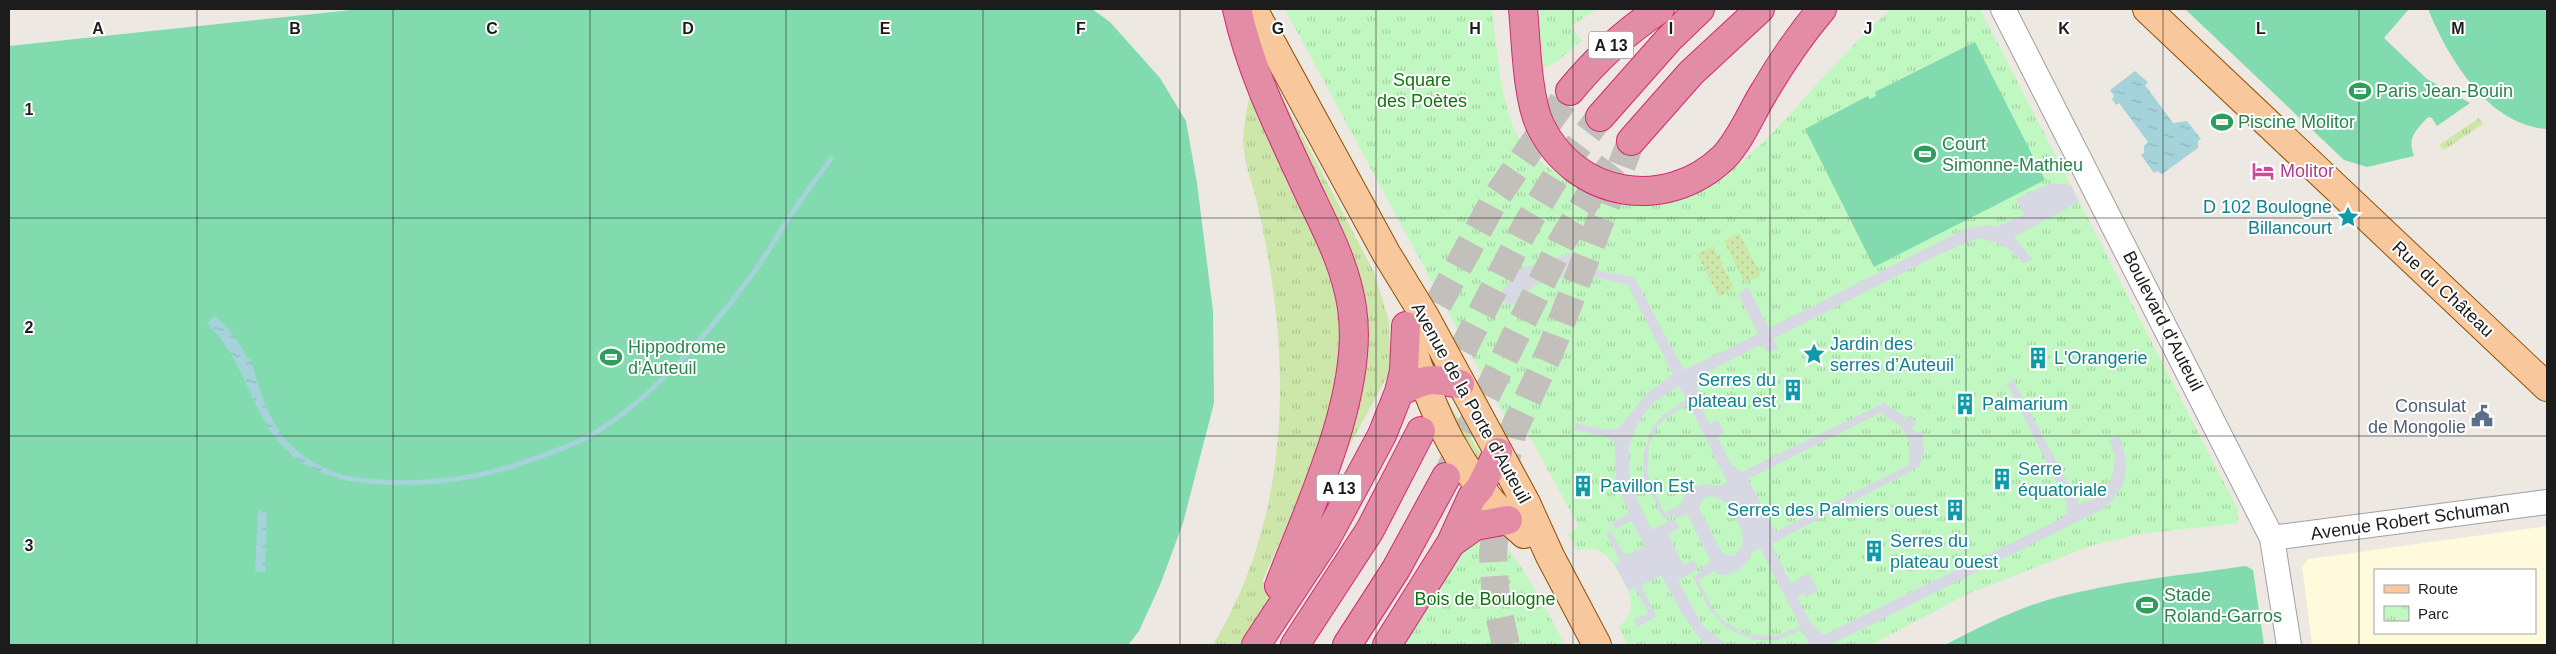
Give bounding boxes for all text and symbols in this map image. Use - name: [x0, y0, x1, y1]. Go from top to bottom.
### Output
- text: A: [92, 20, 104, 37]
- text: B: [289, 20, 301, 37]
- text: C: [486, 20, 498, 37]
- text: D: [682, 20, 694, 37]
- text: E: [880, 20, 891, 37]
- text: F: [1076, 20, 1086, 37]
- text: G: [1272, 20, 1284, 37]
- text: H: [1469, 20, 1481, 37]
- text: I: [1669, 20, 1673, 37]
- text: J: [1864, 20, 1872, 37]
- text: K: [2058, 20, 2070, 37]
- text: L: [2256, 20, 2266, 37]
- text: M: [2451, 20, 2465, 37]
- road number: A 13: [1588, 32, 1634, 58]
- park label: Square des Poètes: [1377, 70, 1467, 111]
- sports icon: Paris Jean-Bouin: [2347, 78, 2373, 104]
- place label: Paris Jean-Bouin: [2376, 81, 2513, 101]
- text: 1: [25, 101, 34, 118]
- sports icon: Piscine Molitor: [2209, 109, 2235, 135]
- place label: Piscine Molitor: [2238, 112, 2355, 132]
- place label: Court Simonne-Mathieu: [1942, 134, 2083, 175]
- sports icon: Court Simonne-Mathieu: [1912, 141, 1938, 167]
- hotel icon: Molitor: [2250, 158, 2276, 184]
- place label: Molitor: [2280, 161, 2334, 181]
- place label: D 102 Boulogne Billancourt: [2203, 197, 2332, 238]
- place icon: D 102 Boulogne Billancourt: [2335, 204, 2361, 230]
- street label: Rue du Château: [2388, 237, 2498, 341]
- street label: Boulevard d'Auteuil: [2119, 248, 2207, 394]
- street label: Avenue de la Porte d'Auteuil: [1407, 299, 1535, 507]
- text: 2: [25, 319, 34, 336]
- place label: Jardin des serres d’Auteuil: [1830, 334, 1954, 375]
- place label: Hippodrome d'Auteuil: [628, 337, 726, 378]
- place icon: Jardin des serres d’Auteuil: [1801, 341, 1827, 367]
- sports icon: Hippodrome d'Auteuil: [598, 344, 624, 370]
- building icon: L'Orangerie: [2025, 345, 2051, 371]
- place label: L'Orangerie: [2054, 348, 2148, 368]
- place label: Serres du plateau est: [1688, 370, 1776, 411]
- building icon: Serres du plateau est: [1780, 377, 1806, 403]
- building icon: Palmarium: [1952, 391, 1978, 417]
- place label: Palmarium: [1982, 394, 2068, 414]
- place label: Consulat de Mongolie: [2368, 396, 2466, 437]
- public building icon: Consulat de Mongolie: [2469, 403, 2495, 429]
- place label: Serre équatoriale: [2018, 459, 2107, 500]
- building icon: Serre équatoriale: [1989, 466, 2015, 492]
- building icon: Pavillon Est: [1570, 473, 1596, 499]
- road number: A 13: [1316, 474, 1362, 502]
- place label: Pavillon Est: [1600, 476, 1694, 496]
- street label: Avenue Robert Schuman: [2309, 496, 2511, 544]
- building icon: Serres des Palmiers ouest: [1942, 497, 1968, 523]
- place label: Serres des Palmiers ouest: [1727, 500, 1938, 520]
- place label: Serres du plateau ouest: [1890, 531, 1998, 572]
- text: 3: [25, 537, 34, 554]
- building icon: Serres du plateau ouest: [1861, 538, 1887, 564]
- legend: [2374, 569, 2536, 634]
- text: Route: [2418, 580, 2458, 597]
- place label: Stade Roland-Garros: [2164, 585, 2282, 626]
- park label: Bois de Boulogne: [1414, 589, 1556, 609]
- sports icon: Stade Roland-Garros: [2134, 592, 2160, 618]
- text: Parc: [2418, 605, 2449, 622]

